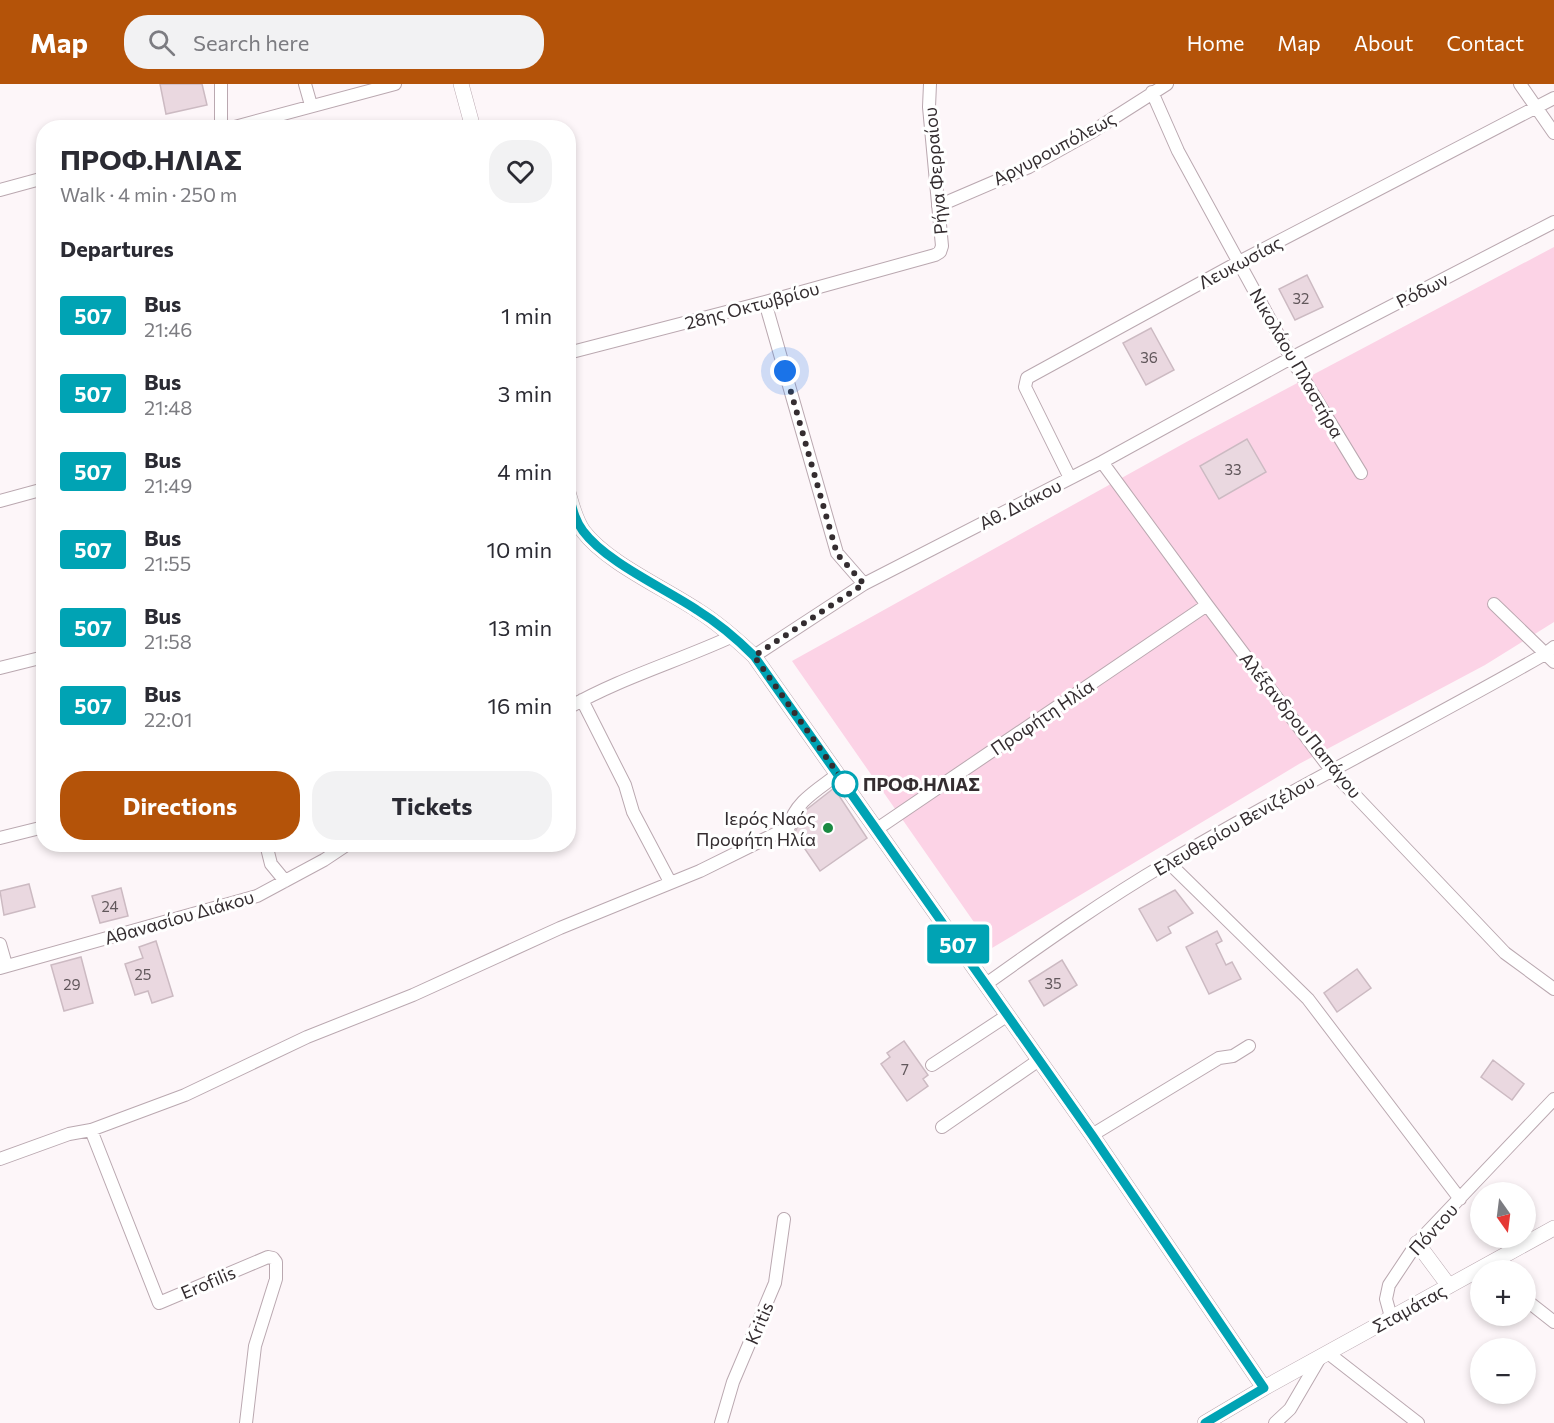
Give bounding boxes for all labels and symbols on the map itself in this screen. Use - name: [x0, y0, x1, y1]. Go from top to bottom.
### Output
- street label: Ρήγα Φερραίου: [918, 106, 952, 236]
- street label: Αργυρουπόλεως: [989, 106, 1119, 190]
- street label: Λευκωσίας: [1194, 231, 1286, 293]
- street label: Ρόδων: [1392, 268, 1452, 312]
- street label: 28ης Οκτωβρίου: [682, 276, 822, 334]
- street label: Νικολάου Πλαστήρα: [1245, 284, 1349, 442]
- house number: 32: [1293, 289, 1309, 307]
- house number: 36: [1140, 348, 1158, 366]
- your location: [770, 356, 800, 386]
- house number: 33: [1224, 460, 1242, 478]
- street label: Αθ. Διάκου: [975, 474, 1065, 534]
- street label: Αλέξανδρου Παπάγου: [1235, 648, 1367, 802]
- street label: Προφήτη Ηλία: [986, 674, 1098, 760]
- street label: Ελευθερίου Βενιζέλου: [1150, 770, 1318, 880]
- marker: ΠΡΟΦ.ΗΛΙΑΣ: [832, 771, 858, 797]
- place label: ΠΡΟΦ.ΗΛΙΑΣ: [863, 773, 980, 795]
- place label: Ιερός Ναός Προφήτη Ηλία: [696, 807, 816, 850]
- marker: Ιερός Ναός Προφήτη Ηλία: [821, 821, 835, 835]
- street label: Αθανασίου Διάκου: [102, 885, 256, 949]
- house number: 24: [101, 897, 119, 915]
- line badge: 507: [924, 924, 992, 964]
- house number: 25: [135, 965, 151, 983]
- house number: 35: [1044, 974, 1062, 992]
- house number: 29: [63, 975, 81, 993]
- house number: 7: [901, 1060, 909, 1078]
- north arrow: [1470, 1182, 1536, 1248]
- street label: Πόντου: [1404, 1198, 1462, 1260]
- street label: Erofilis: [177, 1261, 239, 1303]
- street label: Σταμάτας: [1368, 1279, 1450, 1337]
- street label: Kritis: [740, 1298, 778, 1348]

